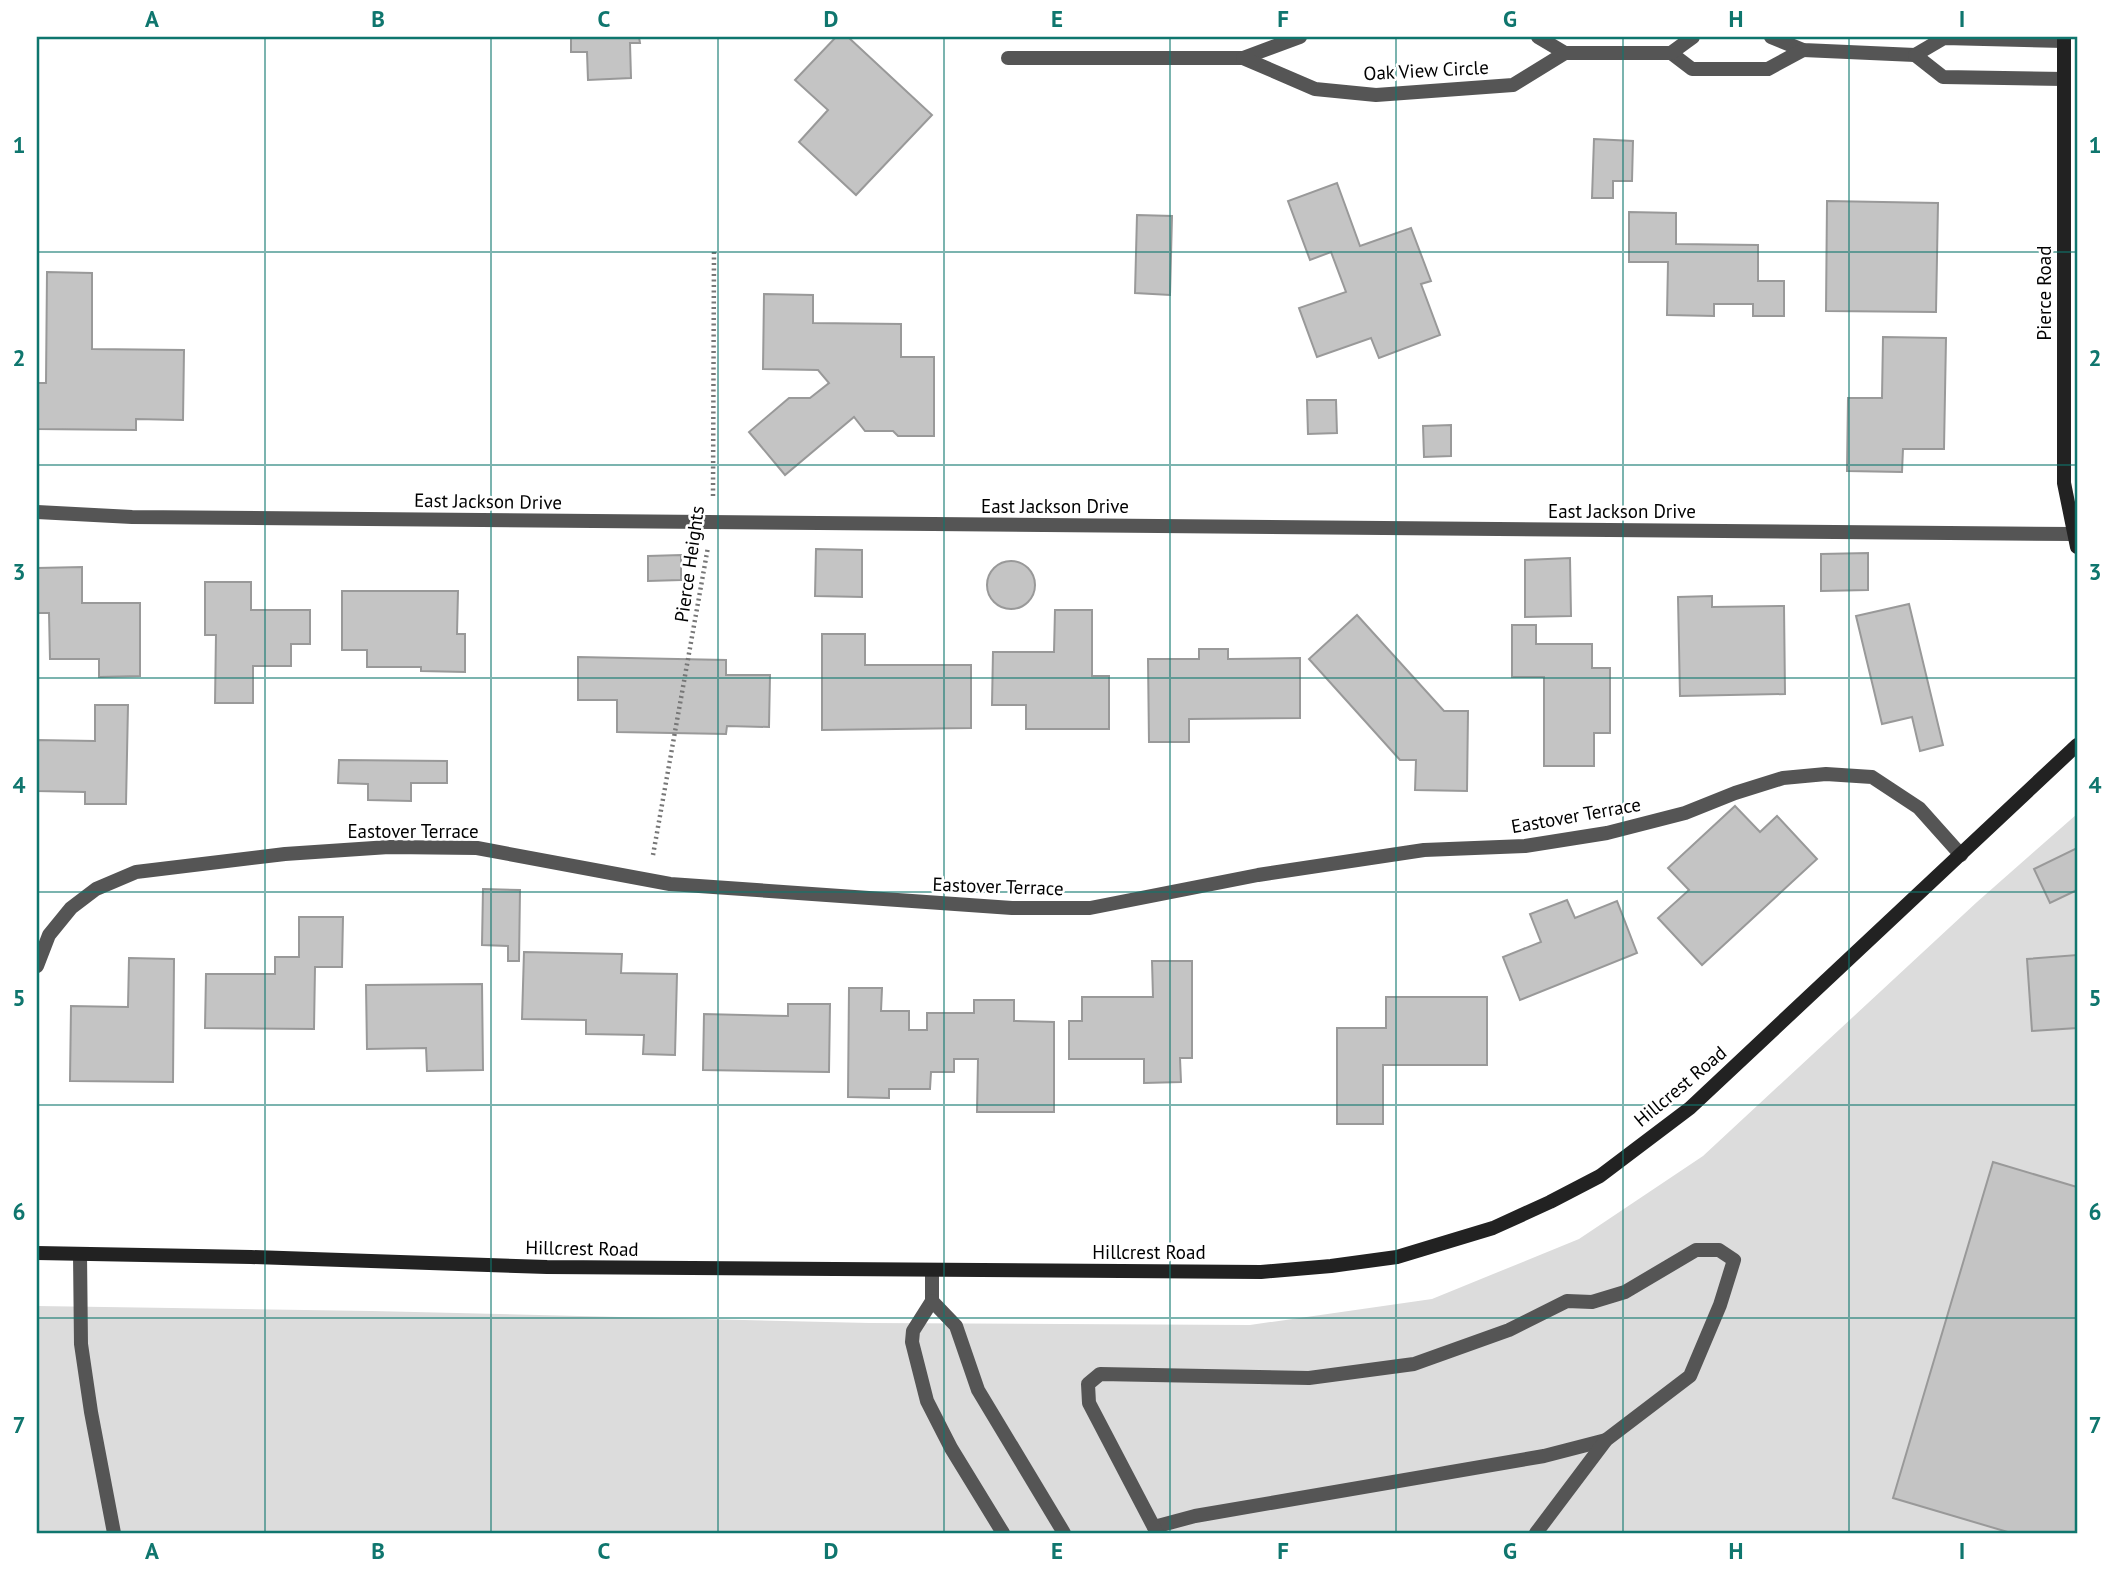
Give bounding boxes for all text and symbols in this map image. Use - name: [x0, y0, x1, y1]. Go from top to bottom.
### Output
- text: A: [145, 4, 159, 33]
- text: B: [371, 4, 385, 33]
- text: C: [598, 4, 611, 33]
- text: D: [824, 4, 838, 33]
- text: E: [1051, 4, 1063, 33]
- text: F: [1277, 4, 1289, 33]
- text: G: [1503, 4, 1517, 33]
- text: H: [1729, 4, 1743, 33]
- text: I: [1959, 4, 1965, 33]
- street label: Oak View Circle: [1363, 55, 1489, 85]
- text: 1: [12, 130, 26, 159]
- text: 1: [2088, 130, 2102, 159]
- street label: Pierce Road: [2032, 246, 2056, 340]
- text: 2: [12, 343, 26, 372]
- text: 2: [2088, 343, 2102, 372]
- street label: East Jackson Drive: [414, 488, 562, 514]
- street label: East Jackson Drive: [981, 494, 1129, 518]
- street label: East Jackson Drive: [1548, 499, 1696, 523]
- street label: Pierce Heights: [669, 504, 709, 624]
- text: 3: [12, 557, 26, 586]
- text: 3: [2088, 557, 2102, 586]
- text: 4: [12, 770, 26, 799]
- text: 4: [2088, 770, 2102, 799]
- street label: Eastover Terrace: [1509, 792, 1643, 838]
- street label: Eastover Terrace: [347, 819, 479, 843]
- street label: Eastover Terrace: [932, 872, 1064, 900]
- text: 5: [12, 983, 26, 1012]
- text: 5: [2088, 983, 2102, 1012]
- street label: Hillcrest Road: [1629, 1040, 1731, 1132]
- text: 6: [12, 1197, 26, 1226]
- text: 6: [2088, 1197, 2102, 1226]
- street label: Hillcrest Road: [525, 1235, 639, 1261]
- street label: Hillcrest Road: [1092, 1240, 1206, 1264]
- text: 7: [12, 1410, 26, 1439]
- text: 7: [2088, 1410, 2102, 1439]
- text: A: [145, 1536, 159, 1565]
- text: B: [371, 1536, 385, 1565]
- text: C: [598, 1536, 611, 1565]
- text: D: [824, 1536, 838, 1565]
- text: E: [1051, 1536, 1063, 1565]
- text: F: [1277, 1536, 1289, 1565]
- text: G: [1503, 1536, 1517, 1565]
- text: H: [1729, 1536, 1743, 1565]
- text: I: [1959, 1536, 1965, 1565]

